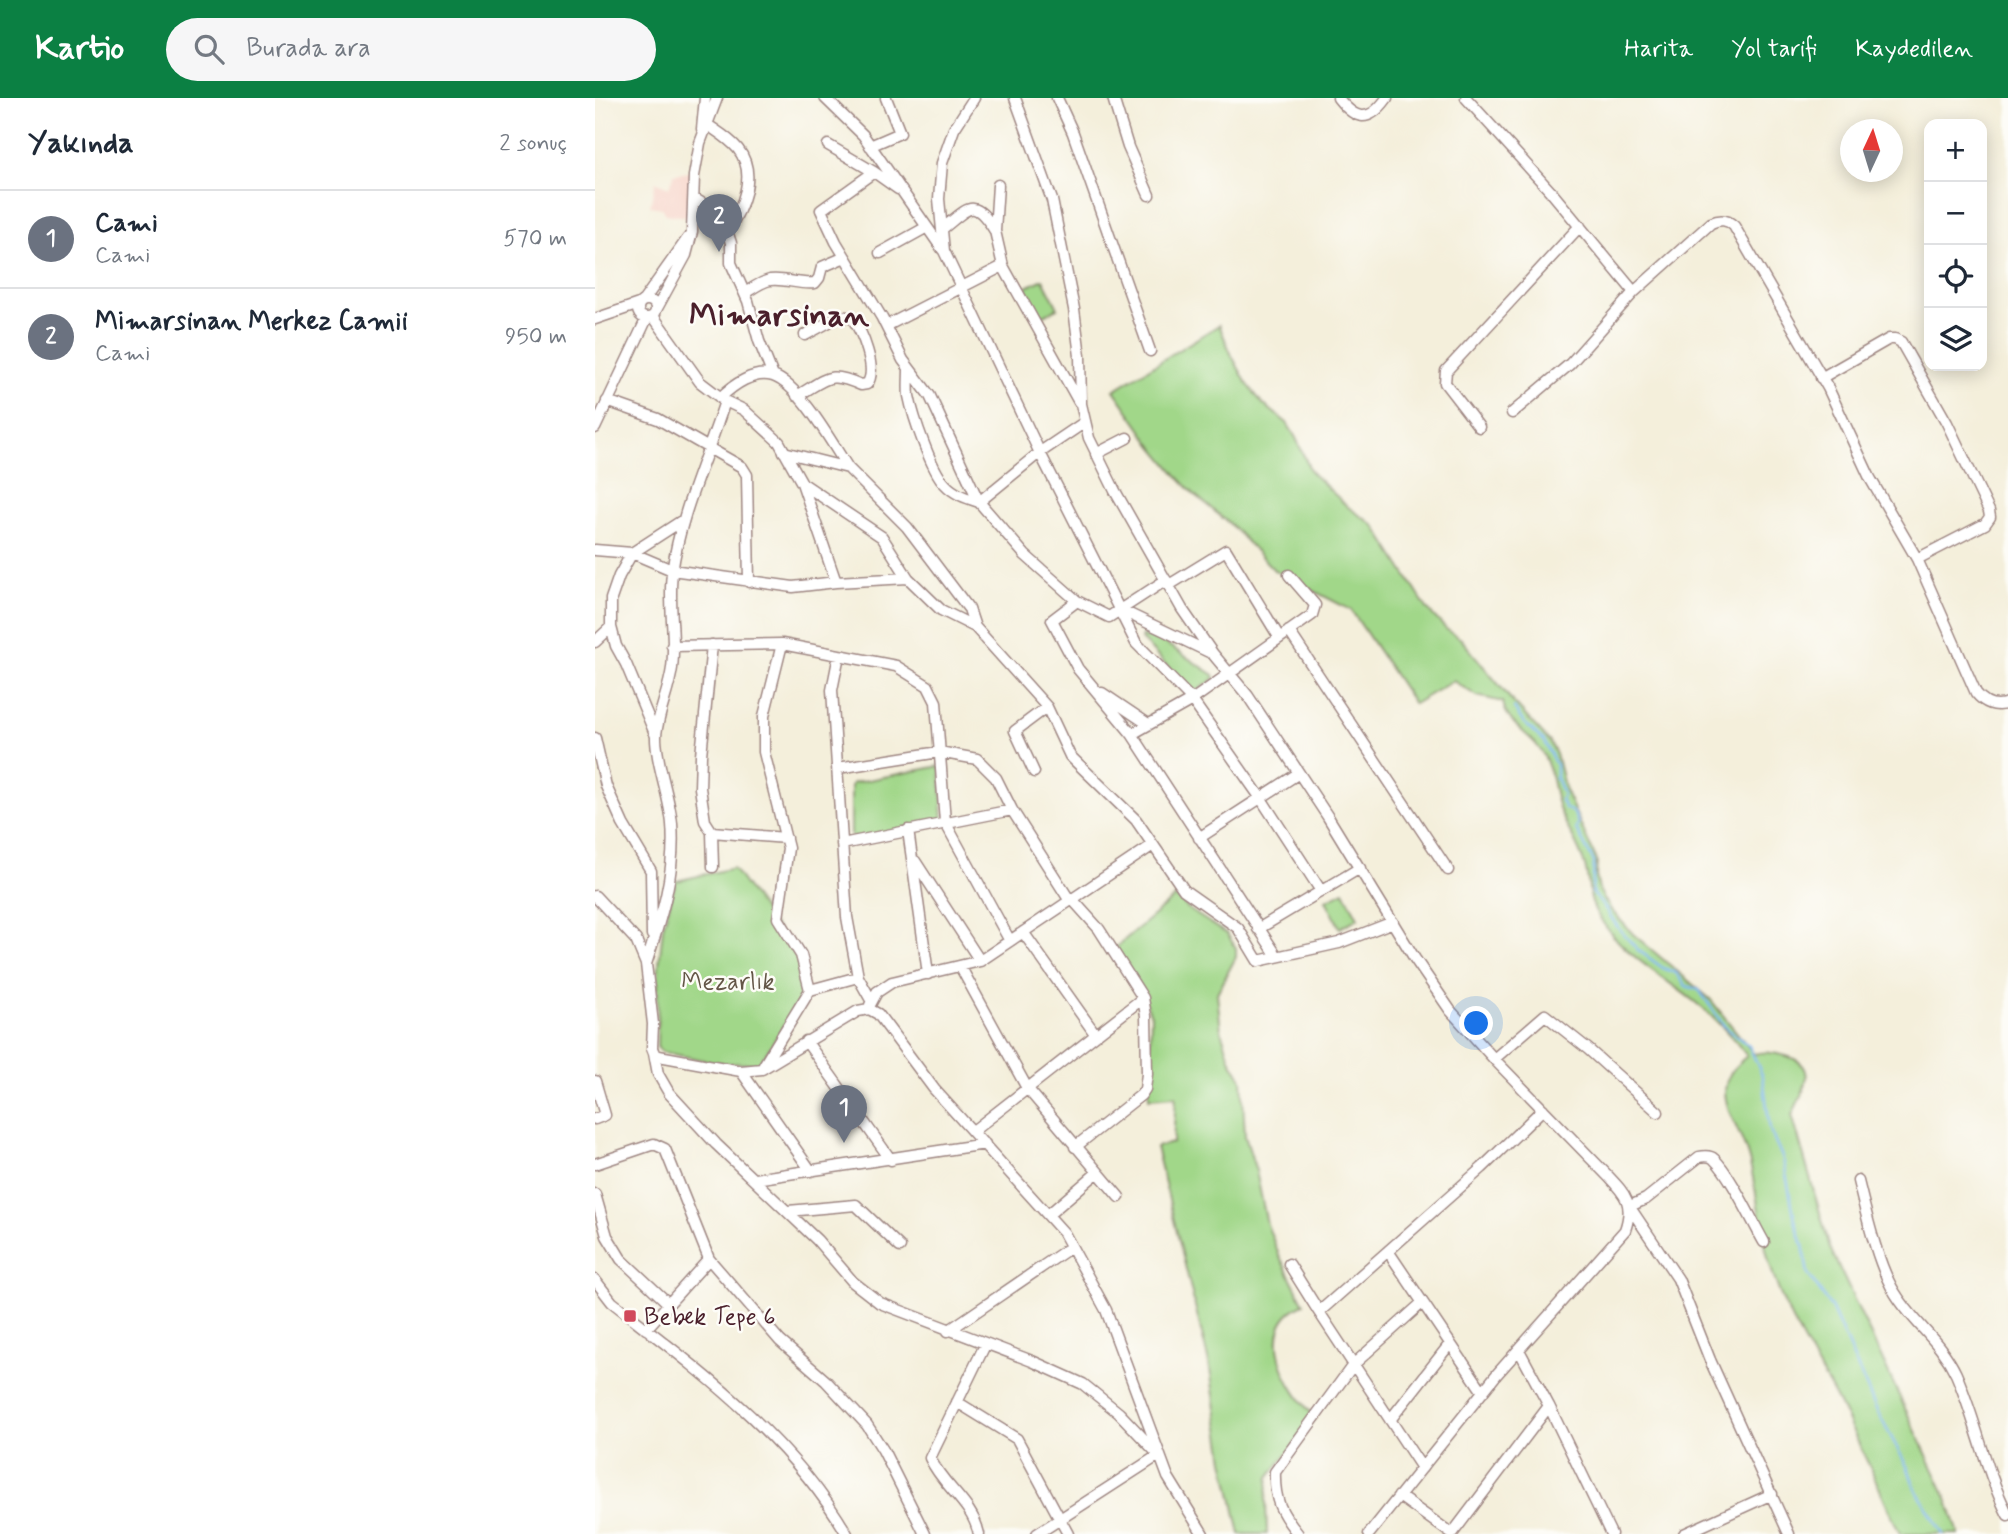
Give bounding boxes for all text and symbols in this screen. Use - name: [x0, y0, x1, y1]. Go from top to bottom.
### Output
- search box: [166, 18, 656, 81]
- text: Kartio: [35, 27, 124, 71]
- icon: search: [190, 30, 228, 68]
- text: Burada ara: [246, 32, 371, 66]
- text: Harita: [1624, 34, 1693, 65]
- text: Yol tarifi: [1731, 34, 1817, 65]
- text: Kaydedilen: [1855, 34, 1973, 65]
- north arrow: [1840, 119, 1903, 182]
- map controls: [1924, 119, 1987, 371]
- button: +: [1924, 119, 1987, 182]
- text: Yakında: [28, 124, 134, 163]
- text: 2 sonuç: [499, 129, 567, 159]
- button: −: [1924, 182, 1987, 245]
- pin: 2: [696, 194, 742, 252]
- text: Cami: [95, 207, 158, 241]
- text: 1: [46, 224, 56, 254]
- text: 570 m: [503, 224, 567, 254]
- text: Cami: [95, 241, 150, 271]
- button: locate: [1924, 245, 1987, 308]
- district label: Mimarsinan: [689, 295, 870, 337]
- text: Mimarsinan Merkez Camii: [95, 305, 408, 339]
- button: layers: [1924, 308, 1987, 371]
- text: 2: [45, 322, 57, 352]
- text: 950 m: [505, 322, 567, 352]
- text: Cami: [95, 339, 150, 369]
- park label: Mezarlık: [681, 967, 775, 998]
- your location: [1459, 1006, 1493, 1040]
- pin: 1: [821, 1085, 867, 1143]
- place label: Bebek Tepe 6: [644, 1302, 775, 1333]
- marker: Bebek Tepe 6: [622, 1308, 638, 1324]

